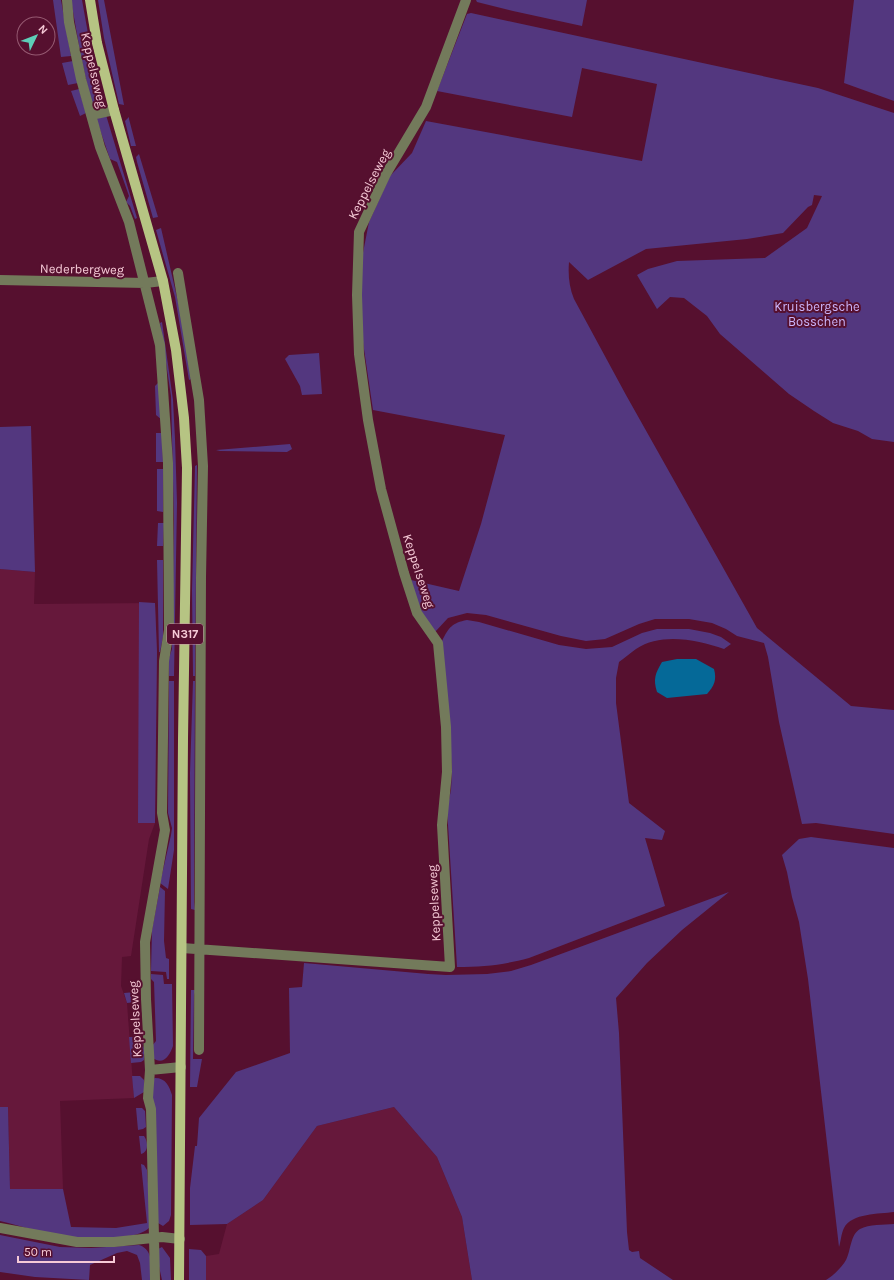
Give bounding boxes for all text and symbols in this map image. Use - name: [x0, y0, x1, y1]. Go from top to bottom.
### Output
- north arrow: [16, 16, 56, 56]
- text: N: [36, 22, 50, 37]
- street label: Keppelseweg: [78, 31, 110, 110]
- street label: Keppelseweg: [345, 146, 393, 222]
- street label: Nederbergweg: [40, 261, 125, 277]
- park label: Kruisbergsche Bosschen: [774, 299, 860, 329]
- street label: Keppelseweg: [400, 532, 438, 611]
- road number: N317: [167, 624, 203, 644]
- street label: Keppelseweg: [424, 863, 444, 942]
- street label: Keppelseweg: [125, 979, 145, 1058]
- scale bar: [18, 1238, 114, 1264]
- text: 50 m: [24, 1245, 52, 1259]

